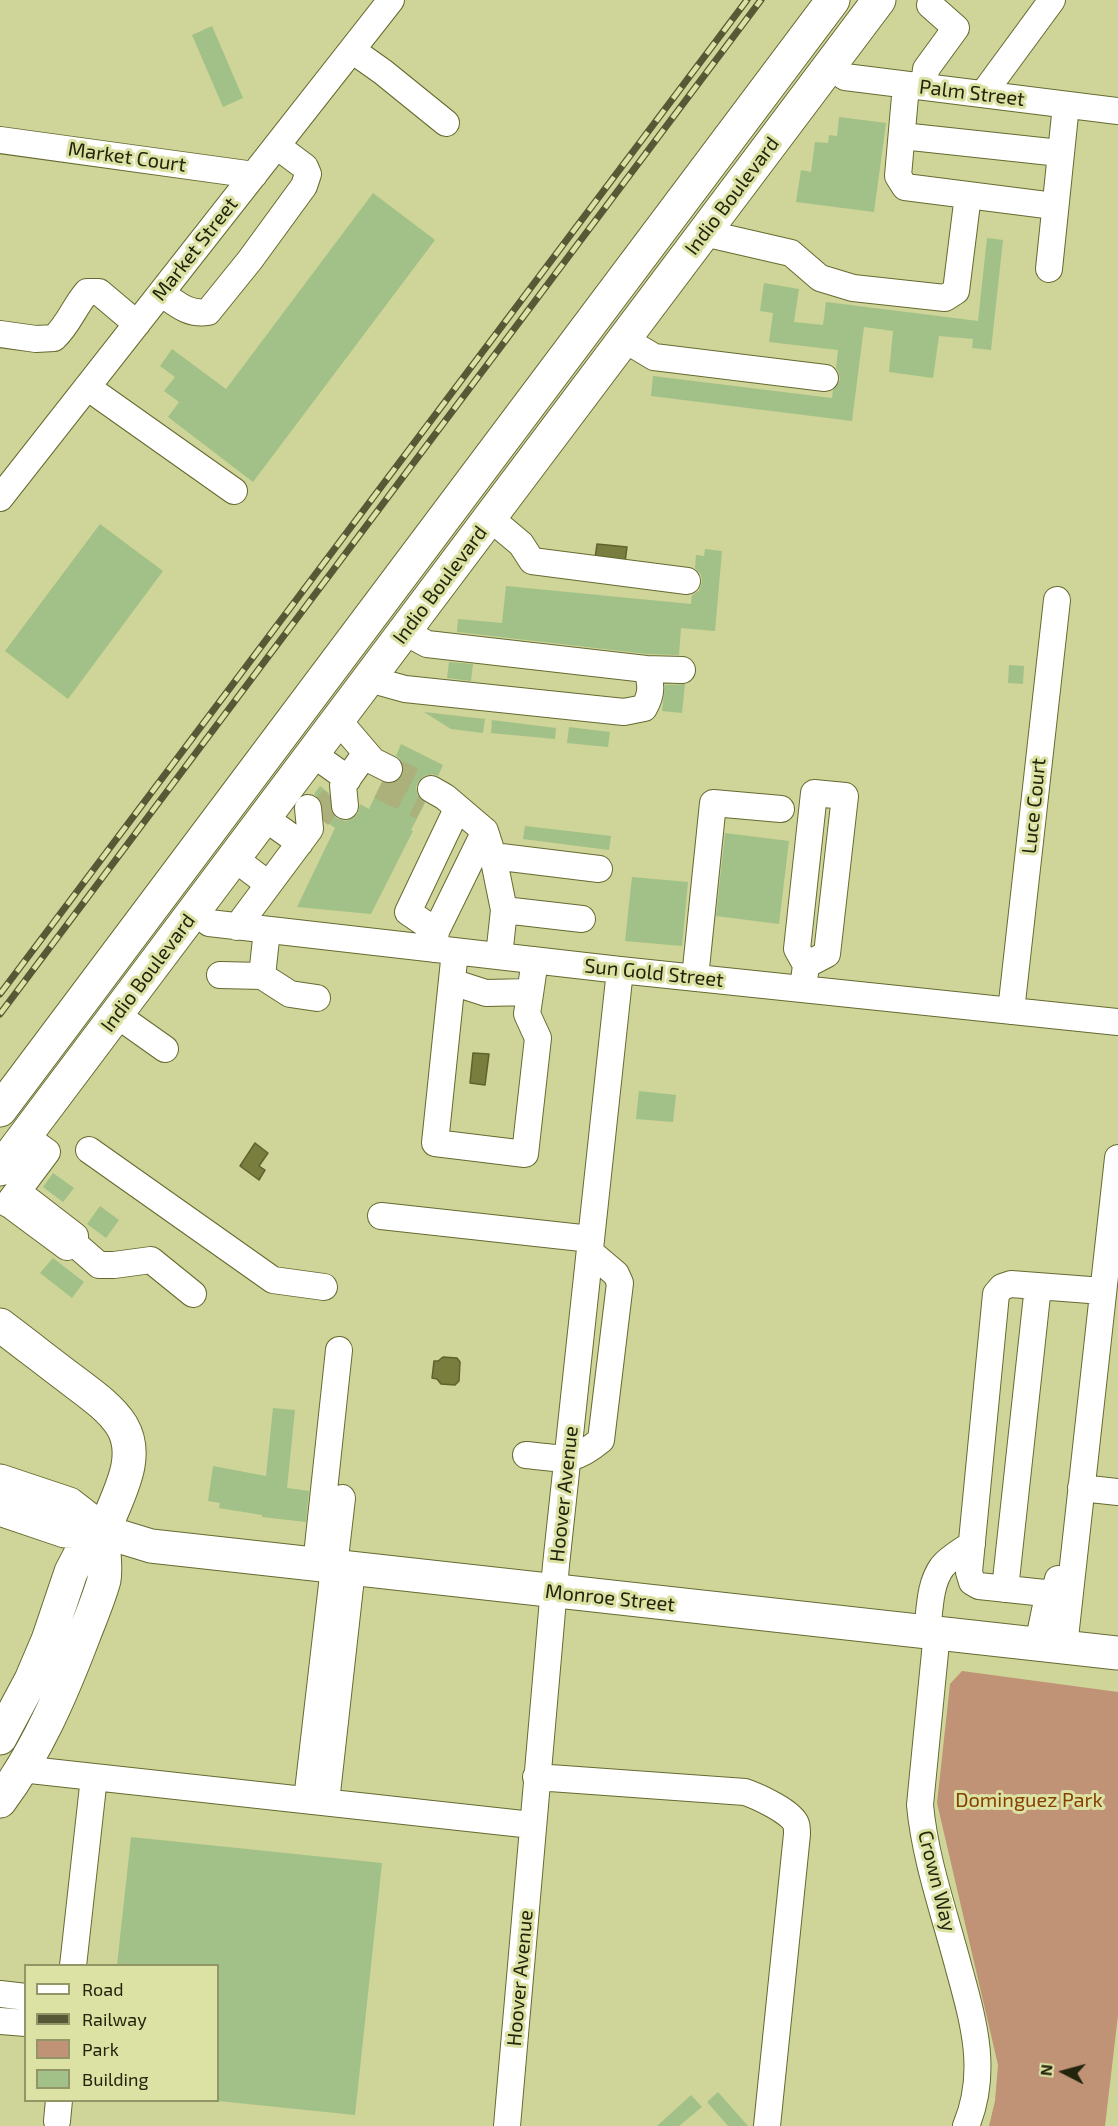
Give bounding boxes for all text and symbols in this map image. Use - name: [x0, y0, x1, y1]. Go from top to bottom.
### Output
- street label: Palm Street: [918, 75, 1026, 111]
- street label: Indio Boulevard: [680, 132, 784, 260]
- street label: Market Court: [66, 137, 188, 177]
- street label: Market Street: [147, 192, 243, 306]
- street label: Indio Boulevard: [388, 521, 492, 649]
- street label: Luce Court: [1017, 757, 1051, 855]
- street label: Indio Boulevard: [96, 909, 200, 1037]
- street label: Sun Gold Street: [583, 954, 725, 992]
- street label: Hoover Avenue: [545, 1425, 583, 1563]
- street label: Monroe Street: [544, 1579, 676, 1617]
- park label: Dominguez Park: [955, 1788, 1103, 1812]
- street label: Crown Way: [913, 1828, 961, 1934]
- street label: Hoover Avenue: [502, 1909, 538, 2047]
- legend: [24, 1964, 219, 2102]
- text: Road: [82, 1978, 123, 2000]
- text: Railway: [82, 2008, 147, 2030]
- text: Park: [82, 2038, 119, 2060]
- north arrow: [1034, 2042, 1094, 2102]
- text: N: [1036, 2063, 1056, 2077]
- text: Building: [82, 2068, 149, 2090]

